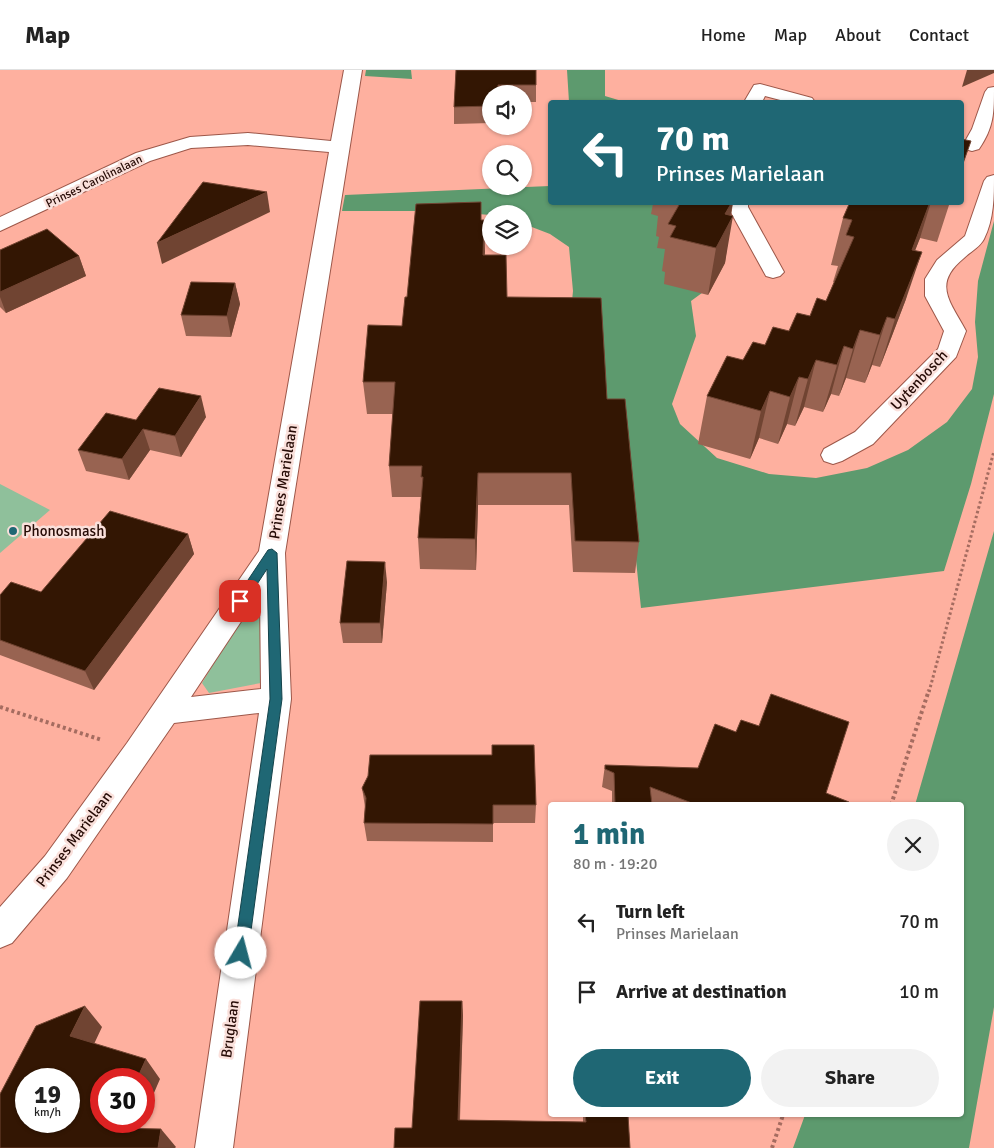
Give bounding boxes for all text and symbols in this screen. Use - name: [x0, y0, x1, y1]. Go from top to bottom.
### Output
- text: Map: [25, 20, 70, 50]
- text: Home: [701, 24, 746, 46]
- text: Map: [774, 24, 807, 46]
- text: About: [835, 24, 881, 46]
- text: Contact: [909, 24, 969, 46]
- map controls: [482, 85, 532, 255]
- button: sound: [482, 85, 532, 135]
- text: 70 m: [656, 117, 730, 160]
- icon: left: [573, 120, 638, 185]
- button: search: [482, 145, 532, 195]
- street label: Prinses Carolinalaan: [44, 152, 145, 211]
- text: Prinses Marielaan: [656, 160, 825, 187]
- button: layers: [482, 205, 532, 255]
- street label: Uytenbosch: [887, 346, 951, 414]
- street label: Prinses Marielaan: [265, 424, 301, 540]
- place label: Phonosmash: [23, 522, 104, 540]
- marker: Phonosmash: [7, 525, 19, 537]
- pin: [219, 580, 261, 622]
- icon: arrive: [226, 587, 254, 615]
- street label: Prinses Marielaan: [32, 788, 116, 890]
- text: 1 min: [573, 816, 645, 853]
- button: close: [887, 819, 939, 871]
- text: 80 m · 19:20: [573, 854, 657, 874]
- text: Turn left: [616, 900, 685, 924]
- icon: left: [573, 908, 601, 936]
- text: 70 m: [899, 910, 939, 934]
- text: Prinses Marielaan: [616, 924, 739, 944]
- position arrow: [214, 926, 266, 978]
- icon: arrive: [573, 978, 601, 1006]
- text: Arrive at destination: [616, 980, 787, 1004]
- text: 10 m: [899, 980, 939, 1004]
- street label: Bruglaan: [217, 999, 243, 1059]
- button: Exit: [573, 1049, 751, 1107]
- button: Share: [761, 1049, 939, 1107]
- speed limit sign: 30: [90, 1068, 155, 1133]
- text: 19: [34, 1079, 61, 1110]
- text: km/h: [34, 1105, 61, 1120]

